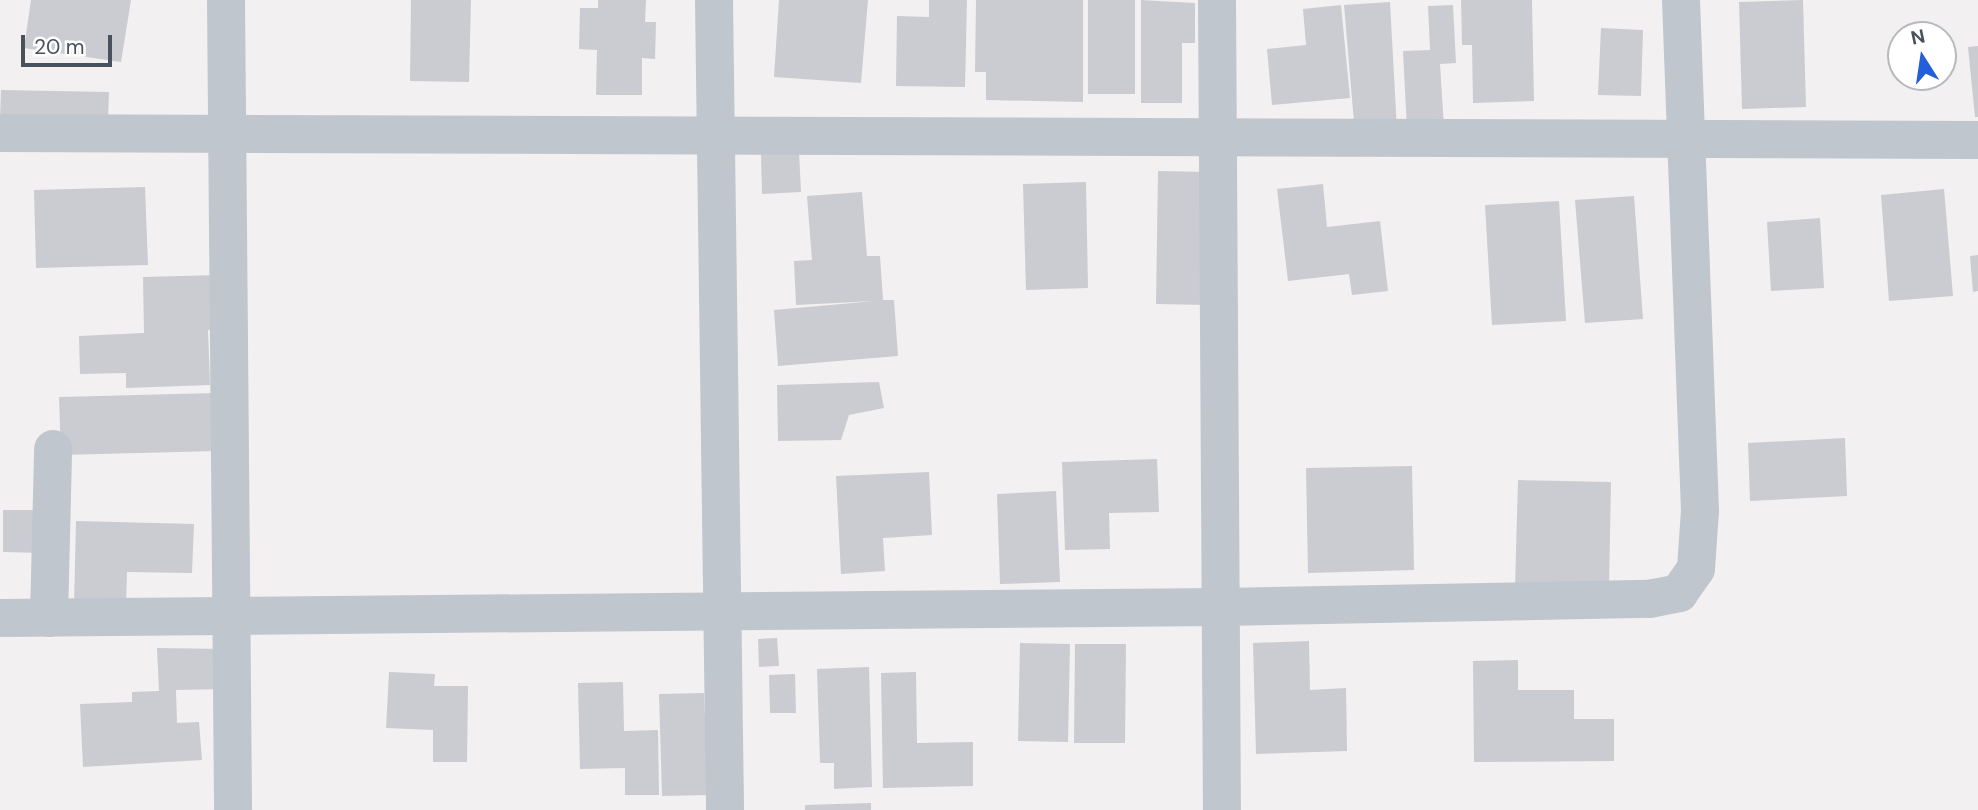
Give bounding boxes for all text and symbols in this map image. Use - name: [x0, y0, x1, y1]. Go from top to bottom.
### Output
- scale bar: [24, 21, 116, 65]
- north arrow: [1887, 21, 1957, 91]
- text: N: [1909, 23, 1927, 51]
- text: 20 m: [34, 33, 85, 61]

